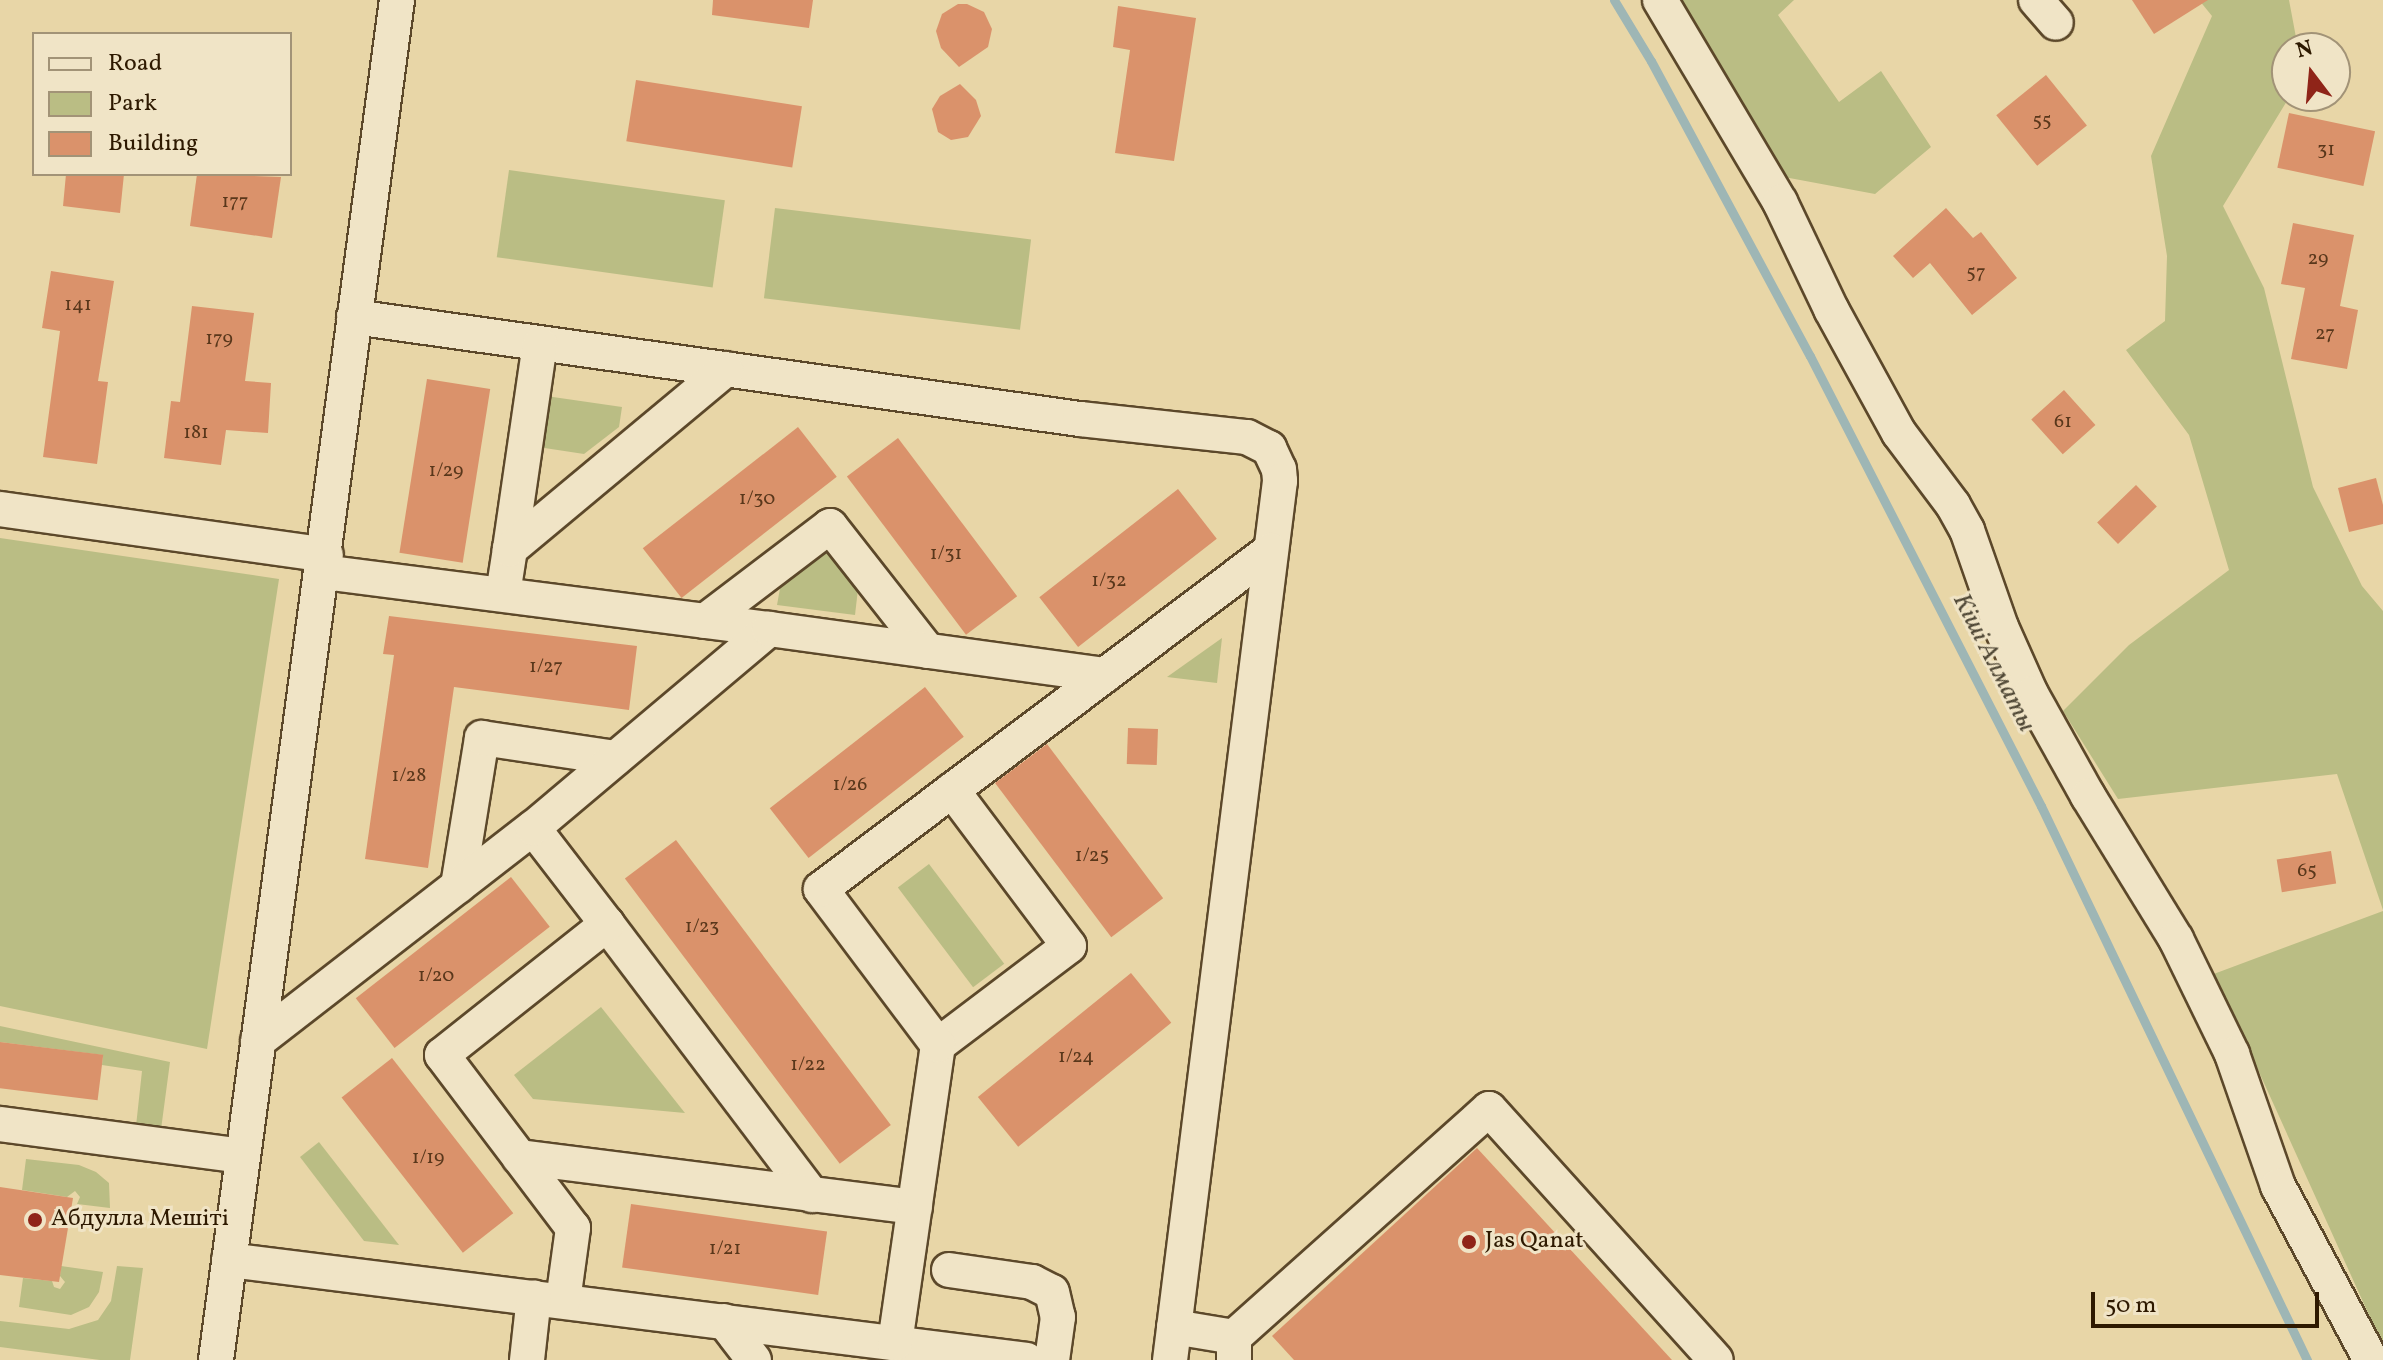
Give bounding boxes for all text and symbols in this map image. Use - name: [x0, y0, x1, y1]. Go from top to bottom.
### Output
- legend: [32, 32, 292, 176]
- north arrow: [2271, 32, 2351, 112]
- text: N: [2293, 33, 2317, 67]
- text: Road: [108, 47, 162, 81]
- text: Park: [108, 87, 157, 121]
- house number: 55: [2032, 109, 2052, 133]
- text: Building: [108, 127, 198, 161]
- house number: 31: [2317, 138, 2335, 162]
- house number: 177: [221, 190, 249, 214]
- house number: 29: [2308, 247, 2328, 271]
- house number: 57: [1966, 261, 1986, 285]
- house number: 141: [64, 293, 92, 317]
- house number: 27: [2315, 322, 2335, 346]
- house number: 179: [205, 327, 233, 351]
- house number: 61: [2054, 410, 2072, 434]
- house number: 181: [183, 421, 209, 445]
- house number: 1/29: [429, 459, 463, 483]
- house number: 1/30: [739, 487, 775, 511]
- house number: 1/31: [930, 542, 962, 566]
- house number: 1/32: [1091, 569, 1127, 593]
- water label: Кіші Алматы: [1945, 589, 2041, 737]
- house number: 1/27: [529, 655, 563, 679]
- house number: 1/28: [392, 764, 426, 788]
- house number: 1/26: [833, 773, 867, 797]
- house number: 1/25: [1075, 844, 1109, 868]
- house number: 65: [2297, 859, 2317, 883]
- house number: 1/23: [685, 915, 719, 939]
- house number: 1/20: [418, 964, 454, 988]
- house number: 1/24: [1058, 1045, 1094, 1069]
- house number: 1/22: [790, 1053, 826, 1077]
- house number: 1/19: [412, 1146, 444, 1170]
- place label: Абдулла Мешіті: [51, 1206, 229, 1234]
- marker: Абдулла Мешіті: [26, 1211, 44, 1229]
- place label: Jas Qanat: [1485, 1228, 1584, 1256]
- marker: Jas Qanat: [1460, 1233, 1478, 1251]
- house number: 1/21: [709, 1237, 741, 1261]
- scale bar: [2095, 1276, 2323, 1326]
- text: 50 m: [2105, 1289, 2157, 1323]

